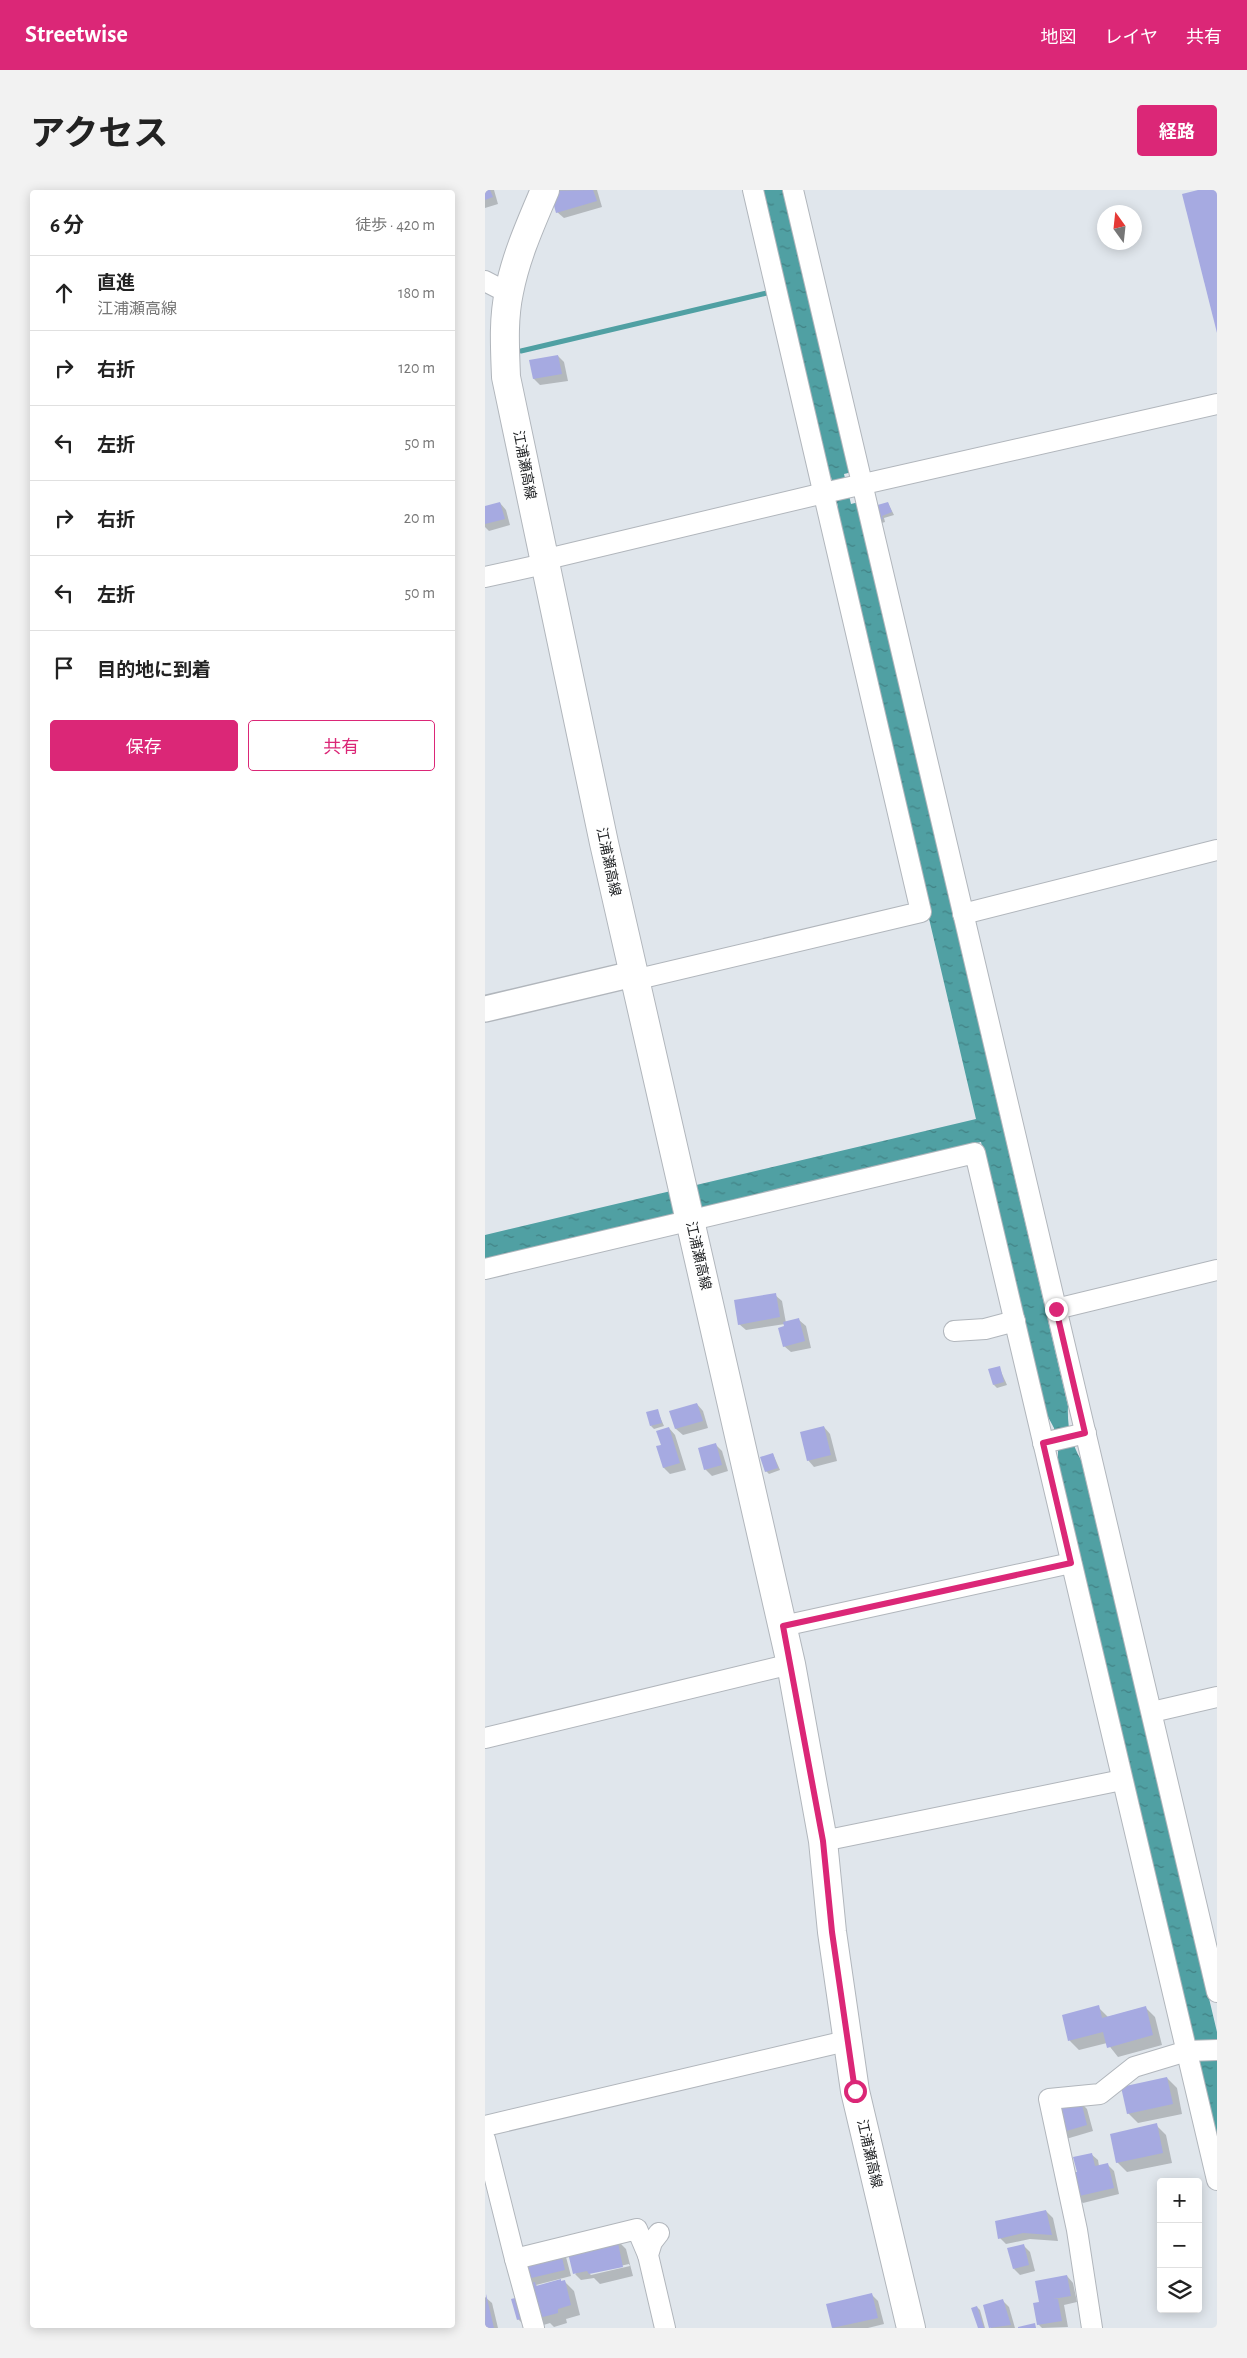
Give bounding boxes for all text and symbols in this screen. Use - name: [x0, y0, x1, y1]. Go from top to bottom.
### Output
- text: Streetwise: [25, 23, 128, 47]
- text: 地図: [1041, 29, 1077, 47]
- text: レイヤ: [1105, 29, 1158, 47]
- text: 共有: [1186, 29, 1222, 47]
- button: 経路: [1137, 105, 1217, 156]
- text: アクセス: [30, 117, 168, 152]
- north arrow: [1097, 205, 1142, 250]
- text: 6 分: [50, 215, 84, 236]
- text: 徒歩 · 420 m: [355, 217, 435, 233]
- text: 直進: [97, 274, 135, 293]
- icon: ahead: [50, 279, 78, 307]
- text: 180 m: [398, 285, 435, 301]
- text: 江浦瀬高線: [97, 301, 177, 317]
- icon: right: [50, 354, 78, 382]
- text: 120 m: [398, 360, 435, 376]
- text: 右折: [97, 361, 135, 380]
- icon: left: [50, 429, 78, 457]
- street label: 江浦瀬高線: [510, 429, 539, 501]
- text: 50 m: [404, 435, 435, 451]
- text: 左折: [97, 436, 135, 455]
- icon: right: [50, 504, 78, 532]
- text: 20 m: [404, 510, 435, 526]
- text: 右折: [97, 511, 135, 530]
- icon: left: [50, 579, 78, 607]
- text: 50 m: [404, 585, 435, 601]
- text: 左折: [97, 586, 135, 605]
- icon: arrive: [50, 654, 78, 682]
- text: 目的地に到着: [97, 661, 211, 680]
- button: 保存: [50, 720, 238, 771]
- button: 共有: [248, 720, 435, 771]
- street label: 江浦瀬高線: [594, 826, 623, 898]
- street label: 江浦瀬高線: [683, 1220, 714, 1292]
- route end: [1045, 1298, 1068, 1321]
- route start: [844, 2080, 867, 2103]
- street label: 江浦瀬高線: [854, 2118, 885, 2190]
- map controls: [1157, 2178, 1202, 2313]
- button: +: [1157, 2178, 1202, 2223]
- button: −: [1157, 2223, 1202, 2268]
- button: layers: [1157, 2268, 1202, 2313]

